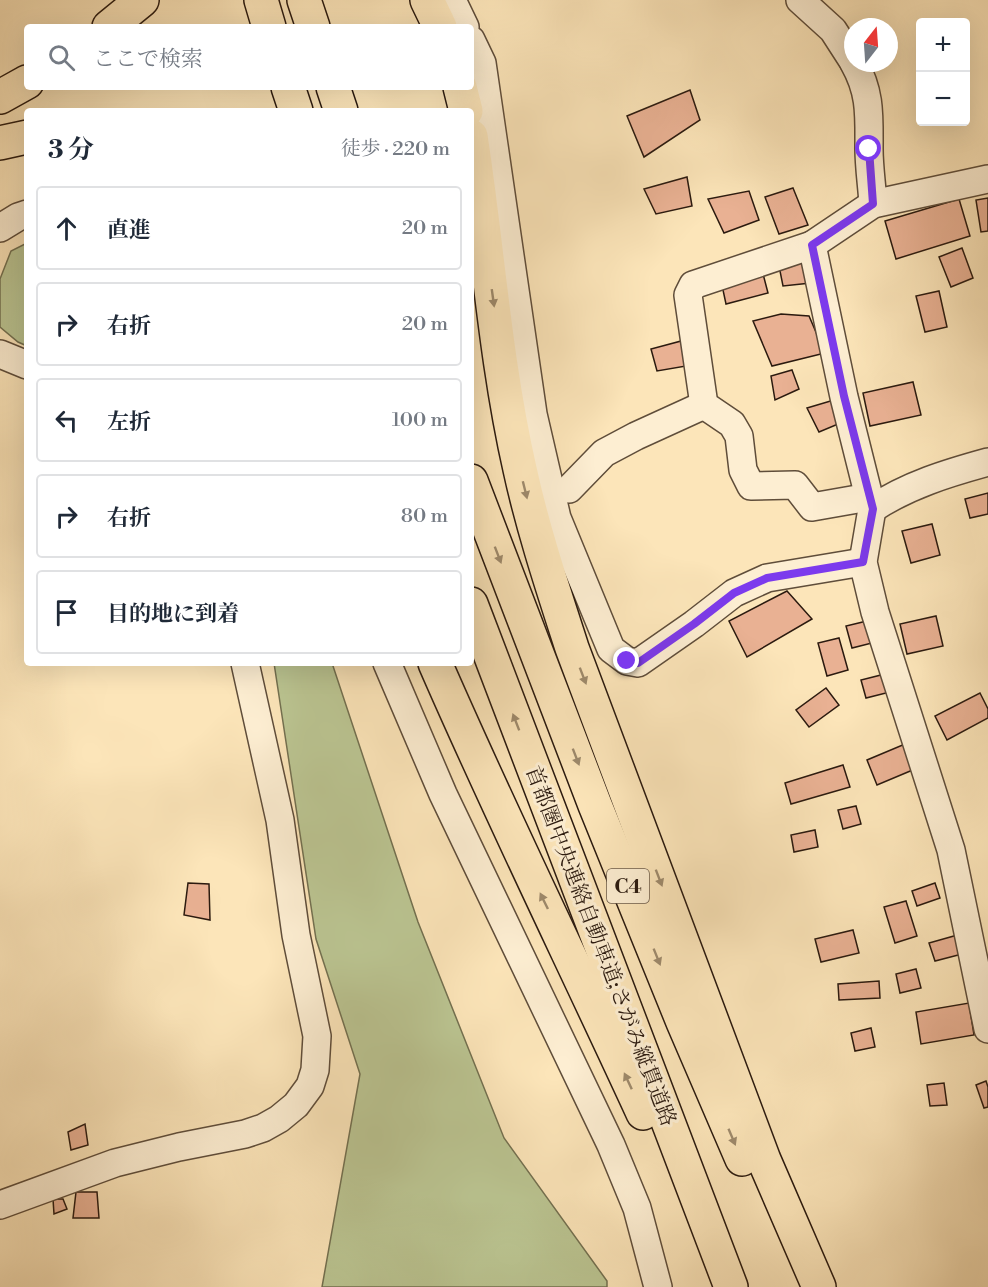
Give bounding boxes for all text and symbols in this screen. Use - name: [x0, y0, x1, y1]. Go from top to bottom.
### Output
- north arrow: [844, 18, 898, 72]
- map controls: [916, 18, 970, 126]
- button: +: [916, 18, 970, 72]
- search box: [24, 24, 474, 90]
- icon: search: [45, 41, 78, 74]
- text: ここで検索: [93, 46, 203, 73]
- button: −: [916, 72, 970, 126]
- text: 3 分: [48, 134, 94, 166]
- route start: [855, 135, 881, 161]
- text: 徒歩 · 220 m: [341, 137, 450, 162]
- icon: ahead: [50, 212, 83, 245]
- text: 20 m: [402, 216, 448, 241]
- text: 直進: [107, 217, 151, 244]
- one-way arrow: [488, 288, 497, 307]
- icon: right: [50, 308, 83, 341]
- text: 20 m: [402, 312, 448, 337]
- text: 右折: [107, 313, 151, 340]
- icon: left: [50, 404, 83, 437]
- text: 100 m: [392, 408, 448, 433]
- text: 左折: [107, 409, 151, 436]
- one-way arrow: [521, 481, 530, 499]
- icon: right: [50, 500, 83, 533]
- text: 80 m: [401, 504, 448, 529]
- text: 右折: [107, 505, 151, 532]
- one-way arrow: [494, 546, 504, 564]
- icon: arrive: [50, 596, 83, 629]
- text: 目的地に到着: [107, 601, 239, 628]
- route end: [613, 647, 639, 673]
- one-way arrow: [579, 667, 588, 685]
- one-way arrow: [511, 713, 520, 731]
- one-way arrow: [572, 748, 582, 766]
- street label: 首都圏中央連絡自動車道;さがみ縦貫道路: [519, 763, 681, 1130]
- road number: C4: [607, 869, 649, 903]
- one-way arrow: [655, 869, 665, 887]
- one-way arrow: [540, 892, 549, 909]
- one-way arrow: [652, 949, 662, 967]
- one-way arrow: [623, 1072, 633, 1090]
- one-way arrow: [728, 1128, 738, 1146]

